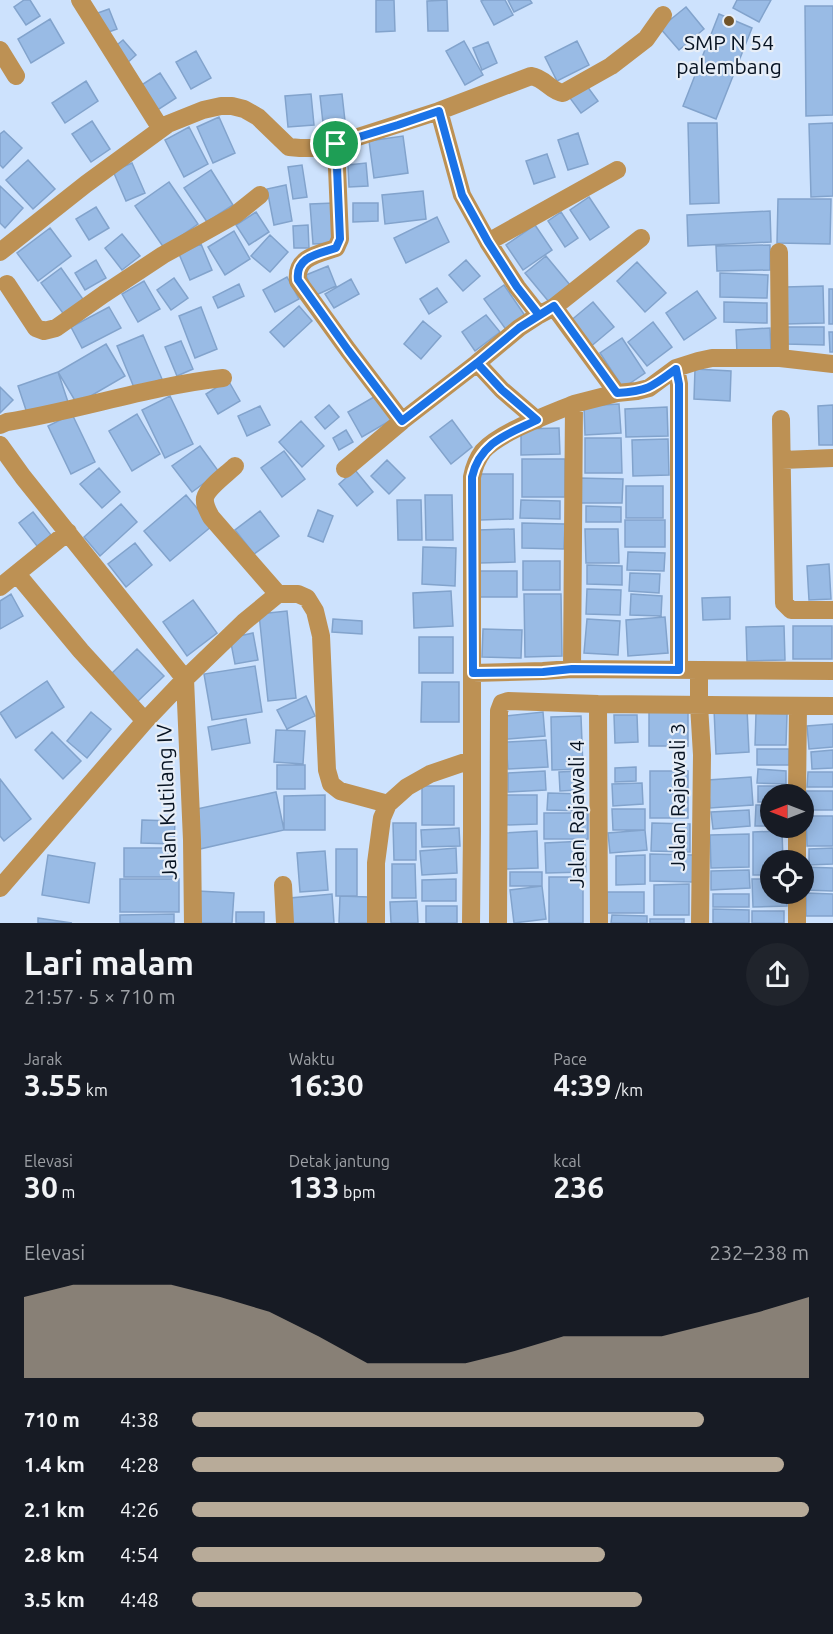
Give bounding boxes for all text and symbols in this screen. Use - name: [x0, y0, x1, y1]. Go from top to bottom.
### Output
- marker: SMP N 54 palembang: [722, 14, 736, 28]
- place label: SMP N 54 palembang: [676, 30, 782, 78]
- pin: [310, 118, 361, 169]
- icon: arrive: [319, 127, 352, 160]
- street label: Jalan Kutilang IV: [151, 723, 181, 881]
- street label: Jalan Rajawali 3: [665, 723, 689, 871]
- street label: Jalan Rajawali 4: [564, 740, 588, 888]
- north arrow: [760, 784, 814, 838]
- map controls: [760, 784, 814, 904]
- button: locate: [760, 850, 814, 904]
- button: share: [746, 943, 809, 1006]
- text: Lari malam: [24, 944, 194, 981]
- text: 21:57 · 5 × 710 m: [24, 985, 176, 1008]
- text: Jarak: [24, 1050, 62, 1068]
- text: Waktu: [289, 1050, 335, 1068]
- text: Pace: [553, 1050, 587, 1068]
- text: 3.55: [24, 1068, 82, 1102]
- text: 16:30: [289, 1068, 364, 1102]
- text: 4:39: [553, 1068, 611, 1102]
- text: km: [82, 1081, 108, 1099]
- text: /km: [611, 1081, 643, 1099]
- text: Elevasi: [24, 1152, 73, 1170]
- text: Detak jantung: [289, 1152, 390, 1170]
- text: kcal: [553, 1152, 581, 1170]
- text: 30: [24, 1170, 58, 1204]
- text: 133: [289, 1170, 339, 1204]
- text: 236: [553, 1170, 604, 1204]
- text: m: [58, 1183, 75, 1201]
- text: bpm: [339, 1183, 376, 1201]
- text: Elevasi: [24, 1241, 85, 1264]
- text: 232–238 m: [710, 1241, 809, 1264]
- text: 710 m: [24, 1408, 80, 1431]
- text: 4:38: [120, 1408, 159, 1431]
- text: 1.4 km: [24, 1453, 85, 1476]
- text: 4:28: [120, 1453, 159, 1476]
- text: 2.1 km: [24, 1498, 85, 1521]
- text: 4:26: [120, 1498, 159, 1521]
- text: 2.8 km: [24, 1543, 85, 1566]
- text: 4:54: [120, 1543, 159, 1566]
- text: 3.5 km: [24, 1588, 85, 1611]
- text: 4:48: [120, 1588, 159, 1611]

